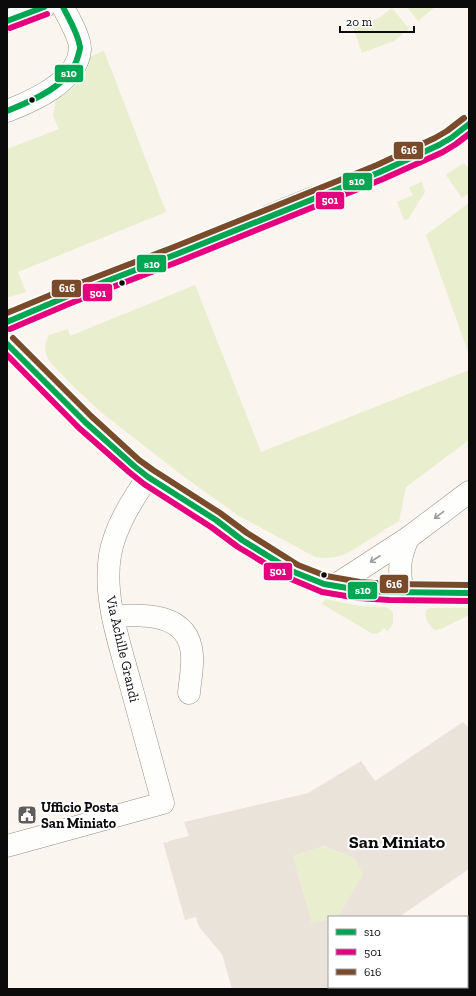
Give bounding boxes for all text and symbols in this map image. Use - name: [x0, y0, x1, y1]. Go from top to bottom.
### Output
- scale bar: [340, 8, 414, 34]
- text: 20 m: [346, 15, 373, 29]
- line badge: s10: [54, 64, 84, 83]
- text: s10: [61, 67, 77, 80]
- unlabelled marker: [27, 95, 37, 105]
- line badge: 616: [393, 141, 424, 160]
- text: 616: [401, 144, 417, 157]
- line badge: s10: [342, 172, 373, 191]
- text: s10: [349, 175, 365, 188]
- line badge: 501: [315, 191, 345, 210]
- text: 501: [322, 194, 339, 207]
- line badge: s10: [136, 254, 167, 273]
- text: s10: [144, 258, 160, 271]
- unlabelled marker: [117, 278, 127, 288]
- line badge: 616: [51, 279, 82, 298]
- text: 616: [59, 282, 75, 295]
- line badge: 501: [82, 283, 113, 302]
- text: 501: [90, 287, 107, 300]
- one-way arrow: [433, 511, 444, 519]
- one-way arrow: [369, 555, 381, 563]
- line badge: 501: [263, 562, 293, 581]
- text: 501: [270, 565, 287, 578]
- unlabelled marker: [319, 570, 329, 580]
- line badge: 616: [379, 574, 409, 594]
- text: 616: [386, 578, 402, 591]
- line badge: s10: [347, 581, 378, 600]
- text: s10: [355, 584, 371, 597]
- street label: Via Achille Grandi: [102, 593, 143, 704]
- place label: Ufficio Posta San Miniato: [41, 799, 119, 832]
- public building icon: Ufficio Posta San Miniato: [16, 804, 38, 826]
- district label: San Miniato: [349, 831, 446, 853]
- legend: [328, 916, 468, 988]
- text: s10: [364, 925, 381, 939]
- text: 501: [364, 945, 382, 959]
- text: 616: [364, 965, 381, 979]

